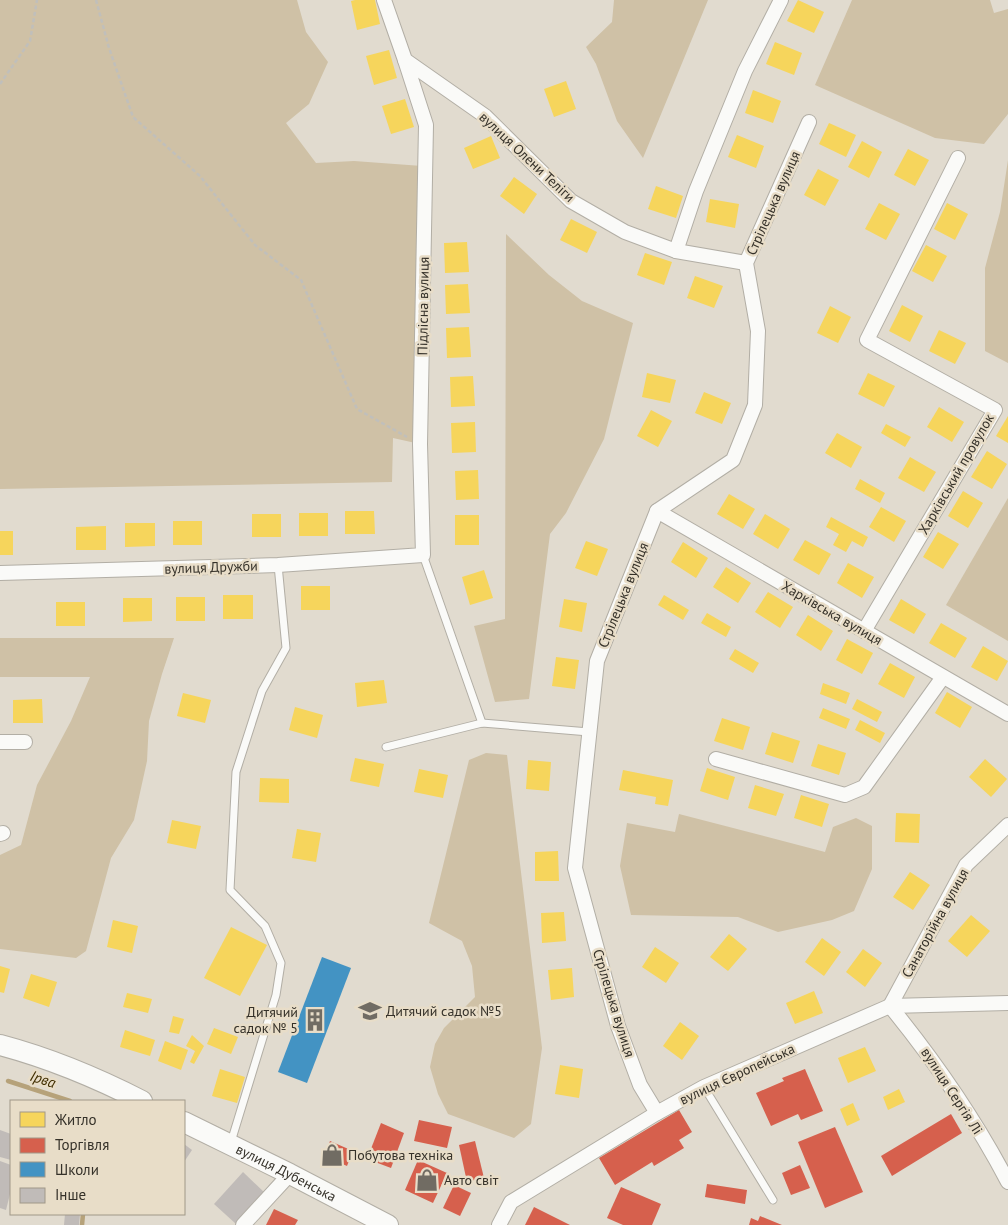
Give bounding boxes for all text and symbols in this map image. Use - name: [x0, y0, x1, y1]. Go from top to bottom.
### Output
- street label: вулиця Олени Теліги: [475, 108, 579, 206]
- street label: Стрілецька вулиця: [742, 148, 804, 258]
- street label: Підлісна вулиця: [413, 257, 433, 355]
- street label: Харківський провулок: [914, 410, 998, 537]
- street label: Стрілецька вулиця: [594, 540, 652, 650]
- street label: вулиця Дружби: [164, 556, 258, 578]
- street label: Харківська вулиця: [779, 577, 885, 649]
- street label: Санаторійна вулиця: [898, 865, 972, 981]
- street label: Стрілецька вулиця: [589, 947, 639, 1059]
- school or university icon: Дитячий садок №5: [357, 998, 383, 1024]
- place label: Дитячий садок №5: [386, 1002, 502, 1020]
- place label: Дитячий садок № 5: [234, 1003, 298, 1037]
- building icon: Дитячий садок № 5: [302, 1007, 328, 1033]
- street label: вулиця Європейська: [677, 1039, 797, 1109]
- street label: вулиця Сергія Лі: [917, 1044, 987, 1138]
- water label: Ірва: [28, 1066, 59, 1092]
- legend: [10, 1100, 185, 1215]
- text: Житло: [54, 1110, 97, 1129]
- text: Торгівля: [55, 1135, 109, 1154]
- street label: вулиця Дубенська: [233, 1140, 339, 1206]
- shop icon: Побутова техніка: [319, 1142, 345, 1168]
- place label: Побутова техніка: [348, 1146, 453, 1164]
- text: Школи: [55, 1160, 99, 1179]
- shop icon: Авто світ: [414, 1167, 440, 1193]
- place label: Авто світ: [444, 1171, 499, 1189]
- text: Інше: [55, 1185, 86, 1204]

